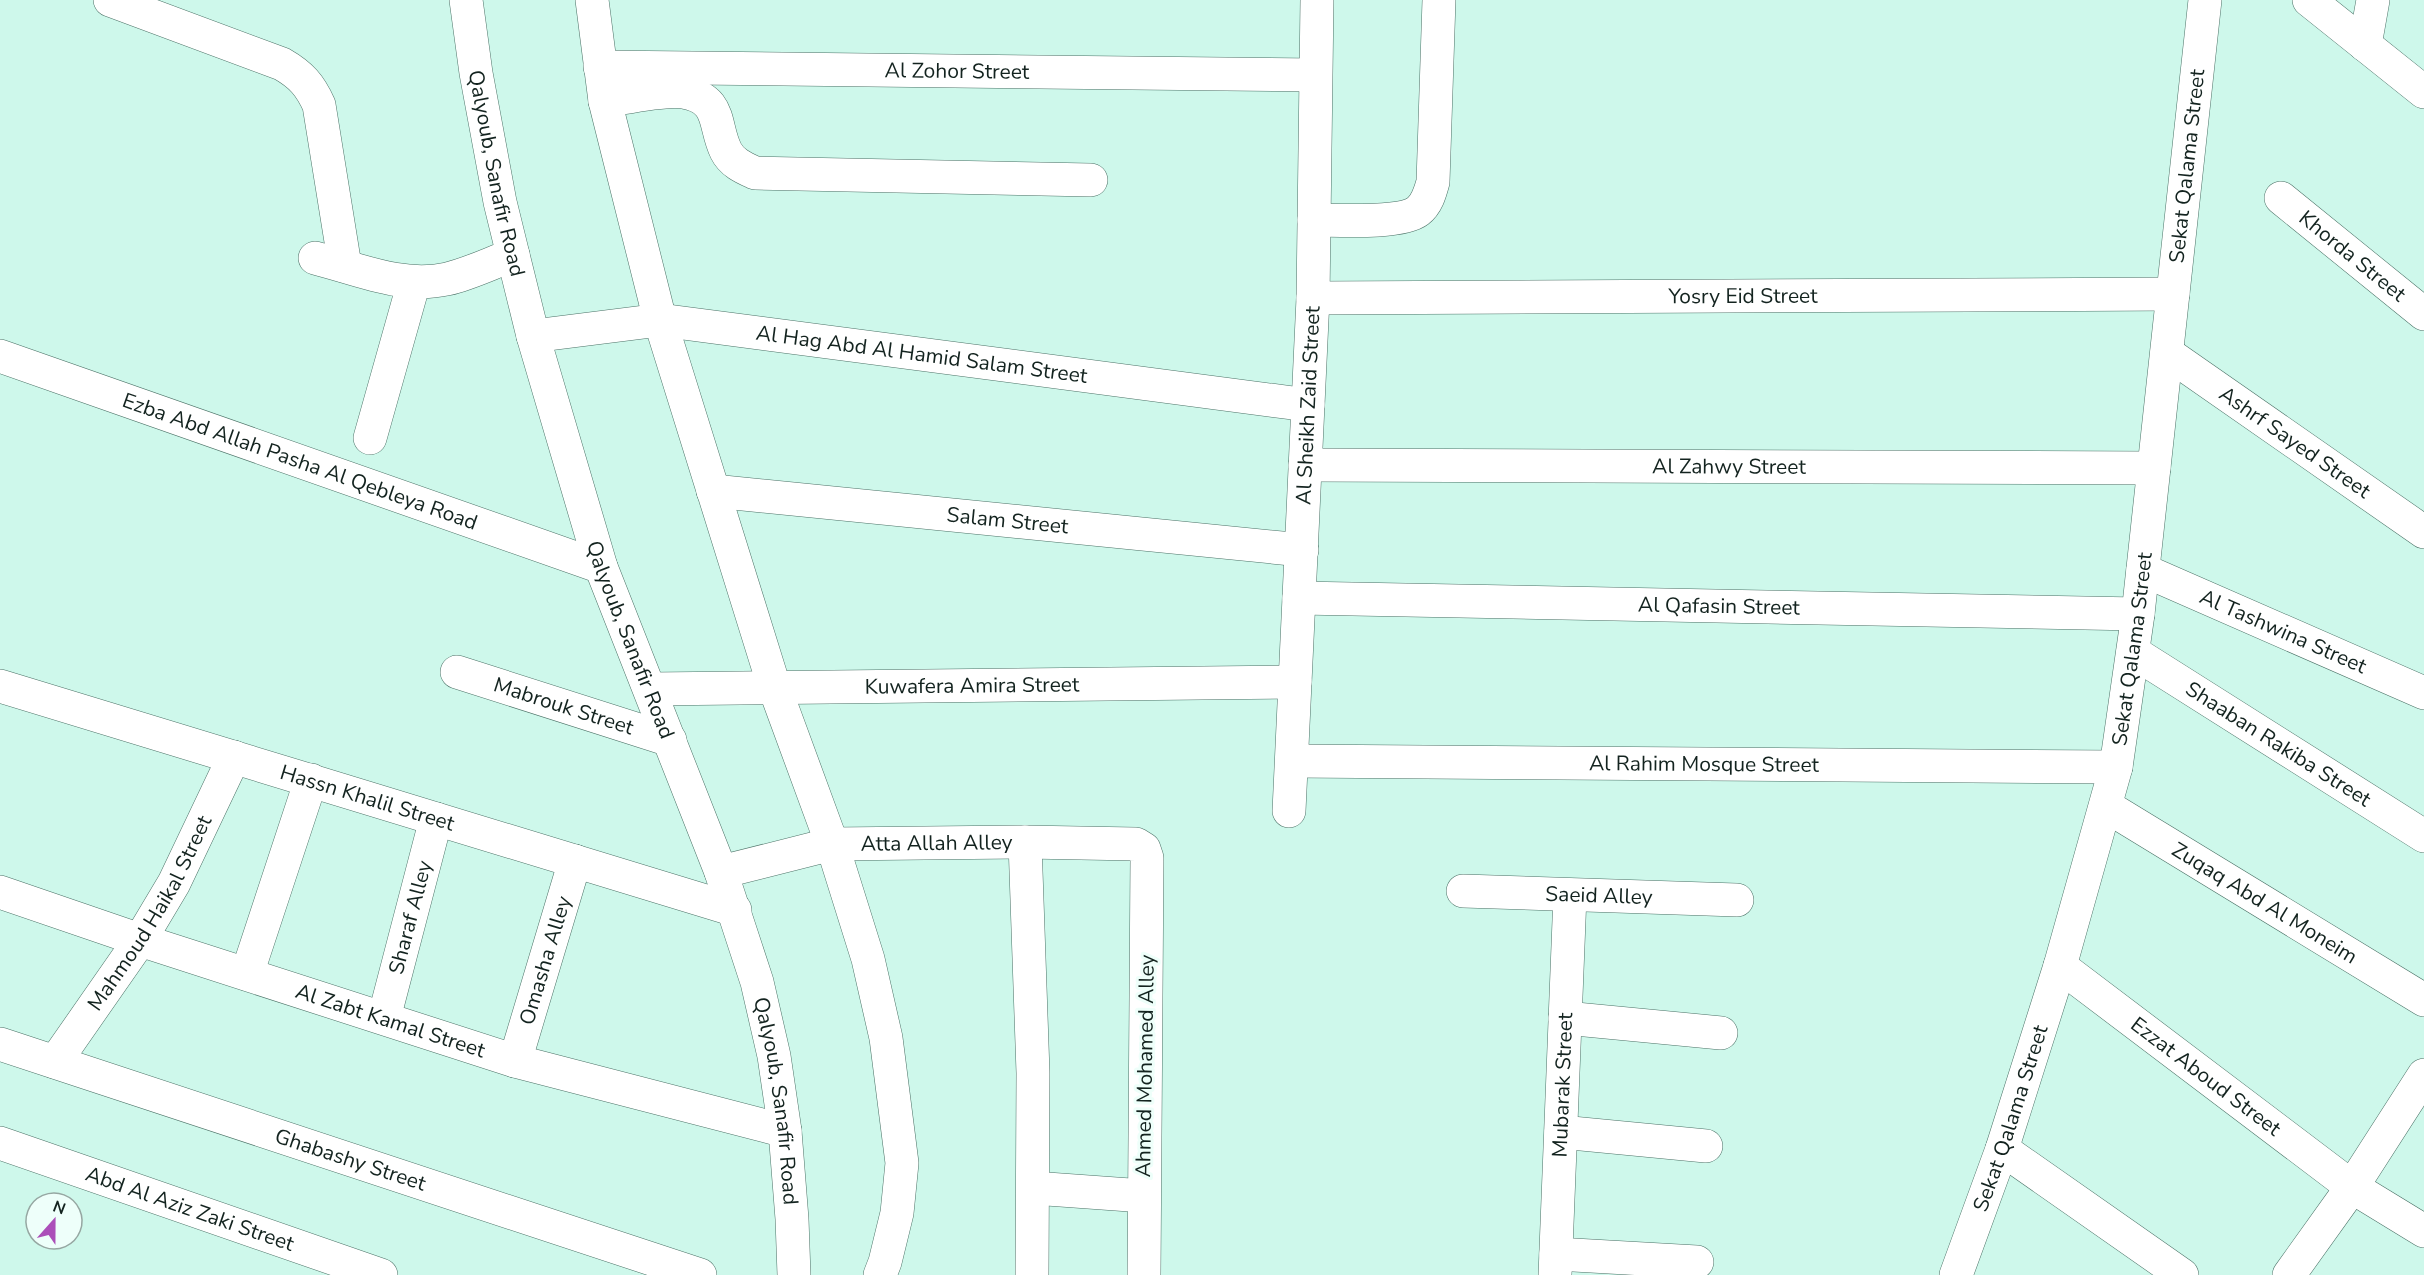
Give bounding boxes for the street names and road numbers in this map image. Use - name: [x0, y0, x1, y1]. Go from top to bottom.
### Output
- street label: Al Zohor Street: [885, 56, 1030, 86]
- street label: Sekat Qalama Street: [2162, 67, 2211, 264]
- street label: Qalyoub, Sanafir Road: [462, 68, 532, 279]
- street label: Khorda Street: [2293, 204, 2412, 308]
- street label: Yosry Eid Street: [1667, 282, 1818, 310]
- street label: Al Sheikh Zaid Street: [1289, 305, 1327, 505]
- street label: Al Hag Abd Al Hamid Salam Street: [754, 319, 1090, 390]
- street label: Ashrf Sayed Street: [2214, 380, 2377, 505]
- street label: Ezba Abd Allah Pasha Al Qebleya Road: [119, 386, 481, 537]
- street label: Al Zahwy Street: [1652, 452, 1807, 481]
- street label: Salam Street: [945, 500, 1070, 541]
- street label: Qalyoub, Sanafir Road: [580, 537, 681, 743]
- street label: Sekat Qalama Street: [2105, 550, 2159, 748]
- street label: Al Tashwina Street: [2195, 583, 2372, 680]
- street label: Al Qafasin Street: [1638, 590, 1801, 622]
- street label: Kuwafera Amira Street: [865, 670, 1080, 701]
- street label: Mabrouk Street: [490, 671, 638, 742]
- street label: Shaaban Rakiba Street: [2180, 675, 2377, 813]
- street label: Al Rahim Mosque Street: [1589, 749, 1820, 779]
- street label: Hassn Khalil Street: [277, 758, 459, 838]
- street label: Mahmoud Haikal Street: [81, 810, 218, 1016]
- street label: Atta Allah Alley: [860, 828, 1013, 858]
- street label: Zuqaq Abd Al Moneim: [2167, 836, 2363, 970]
- street label: Sharaf Alley: [382, 857, 439, 977]
- street label: Saeid Alley: [1545, 880, 1653, 911]
- street label: Omasha Alley: [513, 892, 578, 1028]
- street label: Ahmed Mohamed Alley: [1129, 954, 1161, 1178]
- street label: Al Zabt Kamal Street: [292, 977, 489, 1065]
- street label: Qalyoub, Sanafir Road: [747, 994, 805, 1206]
- street label: Ezzat Aboud Street: [2125, 1010, 2287, 1143]
- street label: Mubarak Street: [1546, 1012, 1579, 1158]
- street label: Sekat Qalama Street: [1966, 1021, 2055, 1215]
- street label: Ghabashy Street: [271, 1122, 430, 1198]
- street label: Abd Al Aziz Zaki Street: [82, 1160, 298, 1258]

